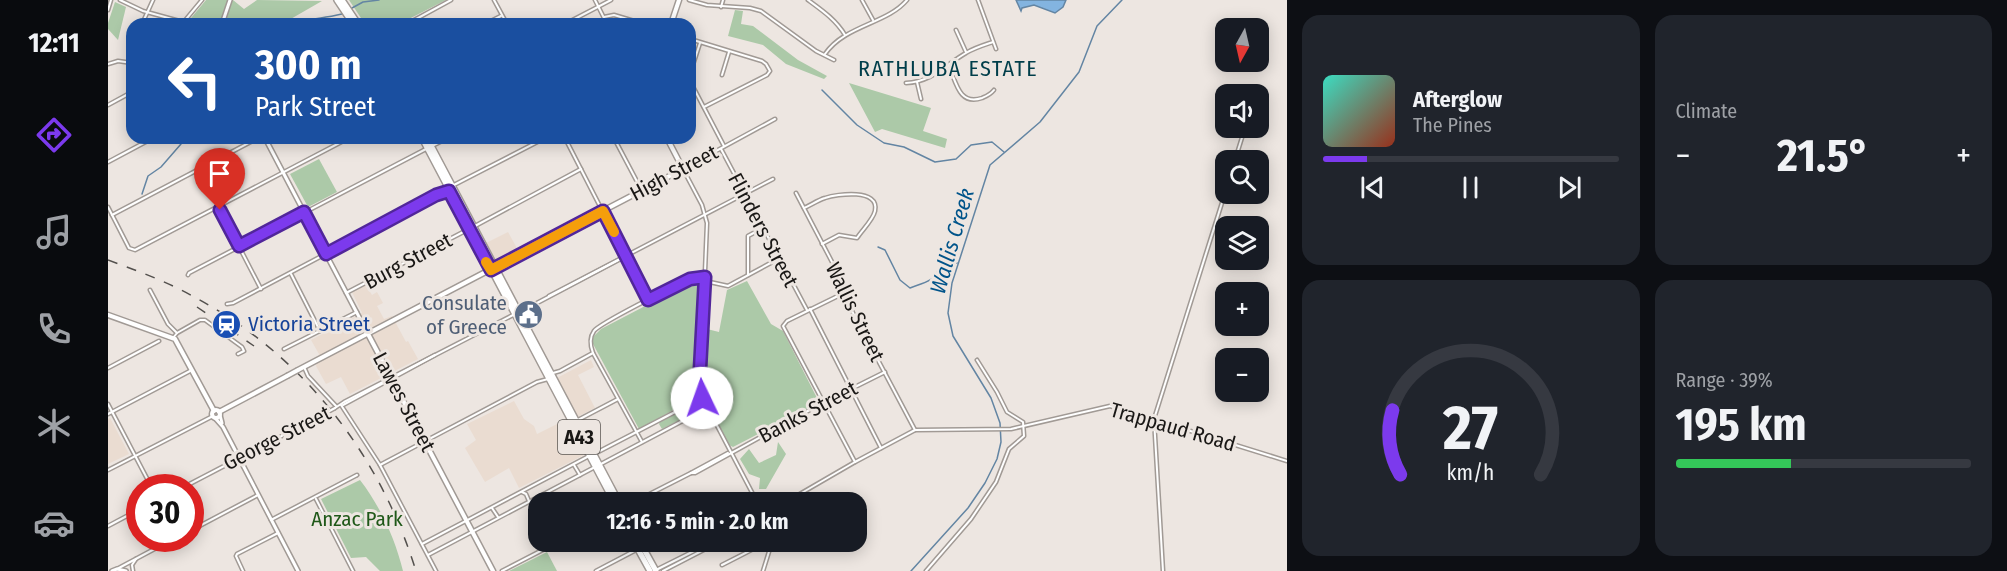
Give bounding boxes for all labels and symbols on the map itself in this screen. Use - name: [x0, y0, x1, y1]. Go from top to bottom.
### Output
- north arrow: [1215, 18, 1269, 72]
- district label: RATHLUBA ESTATE: [858, 55, 1038, 82]
- street label: High Street: [626, 139, 722, 207]
- pin: [194, 148, 245, 210]
- street label: Flinders Street: [722, 169, 804, 291]
- water label: Wallis Creek: [924, 185, 980, 297]
- street label: Burg Street: [360, 227, 457, 295]
- street label: Wallis Street: [820, 258, 890, 366]
- place label: Consulate of Greece: [422, 290, 507, 340]
- public building icon: Consulate of Greece: [512, 299, 544, 331]
- station icon: Victoria Street: [211, 308, 243, 340]
- place label: Victoria Street: [248, 311, 370, 337]
- street label: Lawes Street: [367, 348, 441, 456]
- position arrow: [670, 366, 734, 430]
- street label: Banks Street: [754, 375, 862, 449]
- street label: Trappaud Road: [1107, 397, 1239, 457]
- street label: George Street: [219, 400, 335, 476]
- road number: A43: [558, 420, 600, 454]
- speed limit sign: 30: [126, 474, 204, 552]
- park label: Anzac Park: [311, 506, 403, 532]

